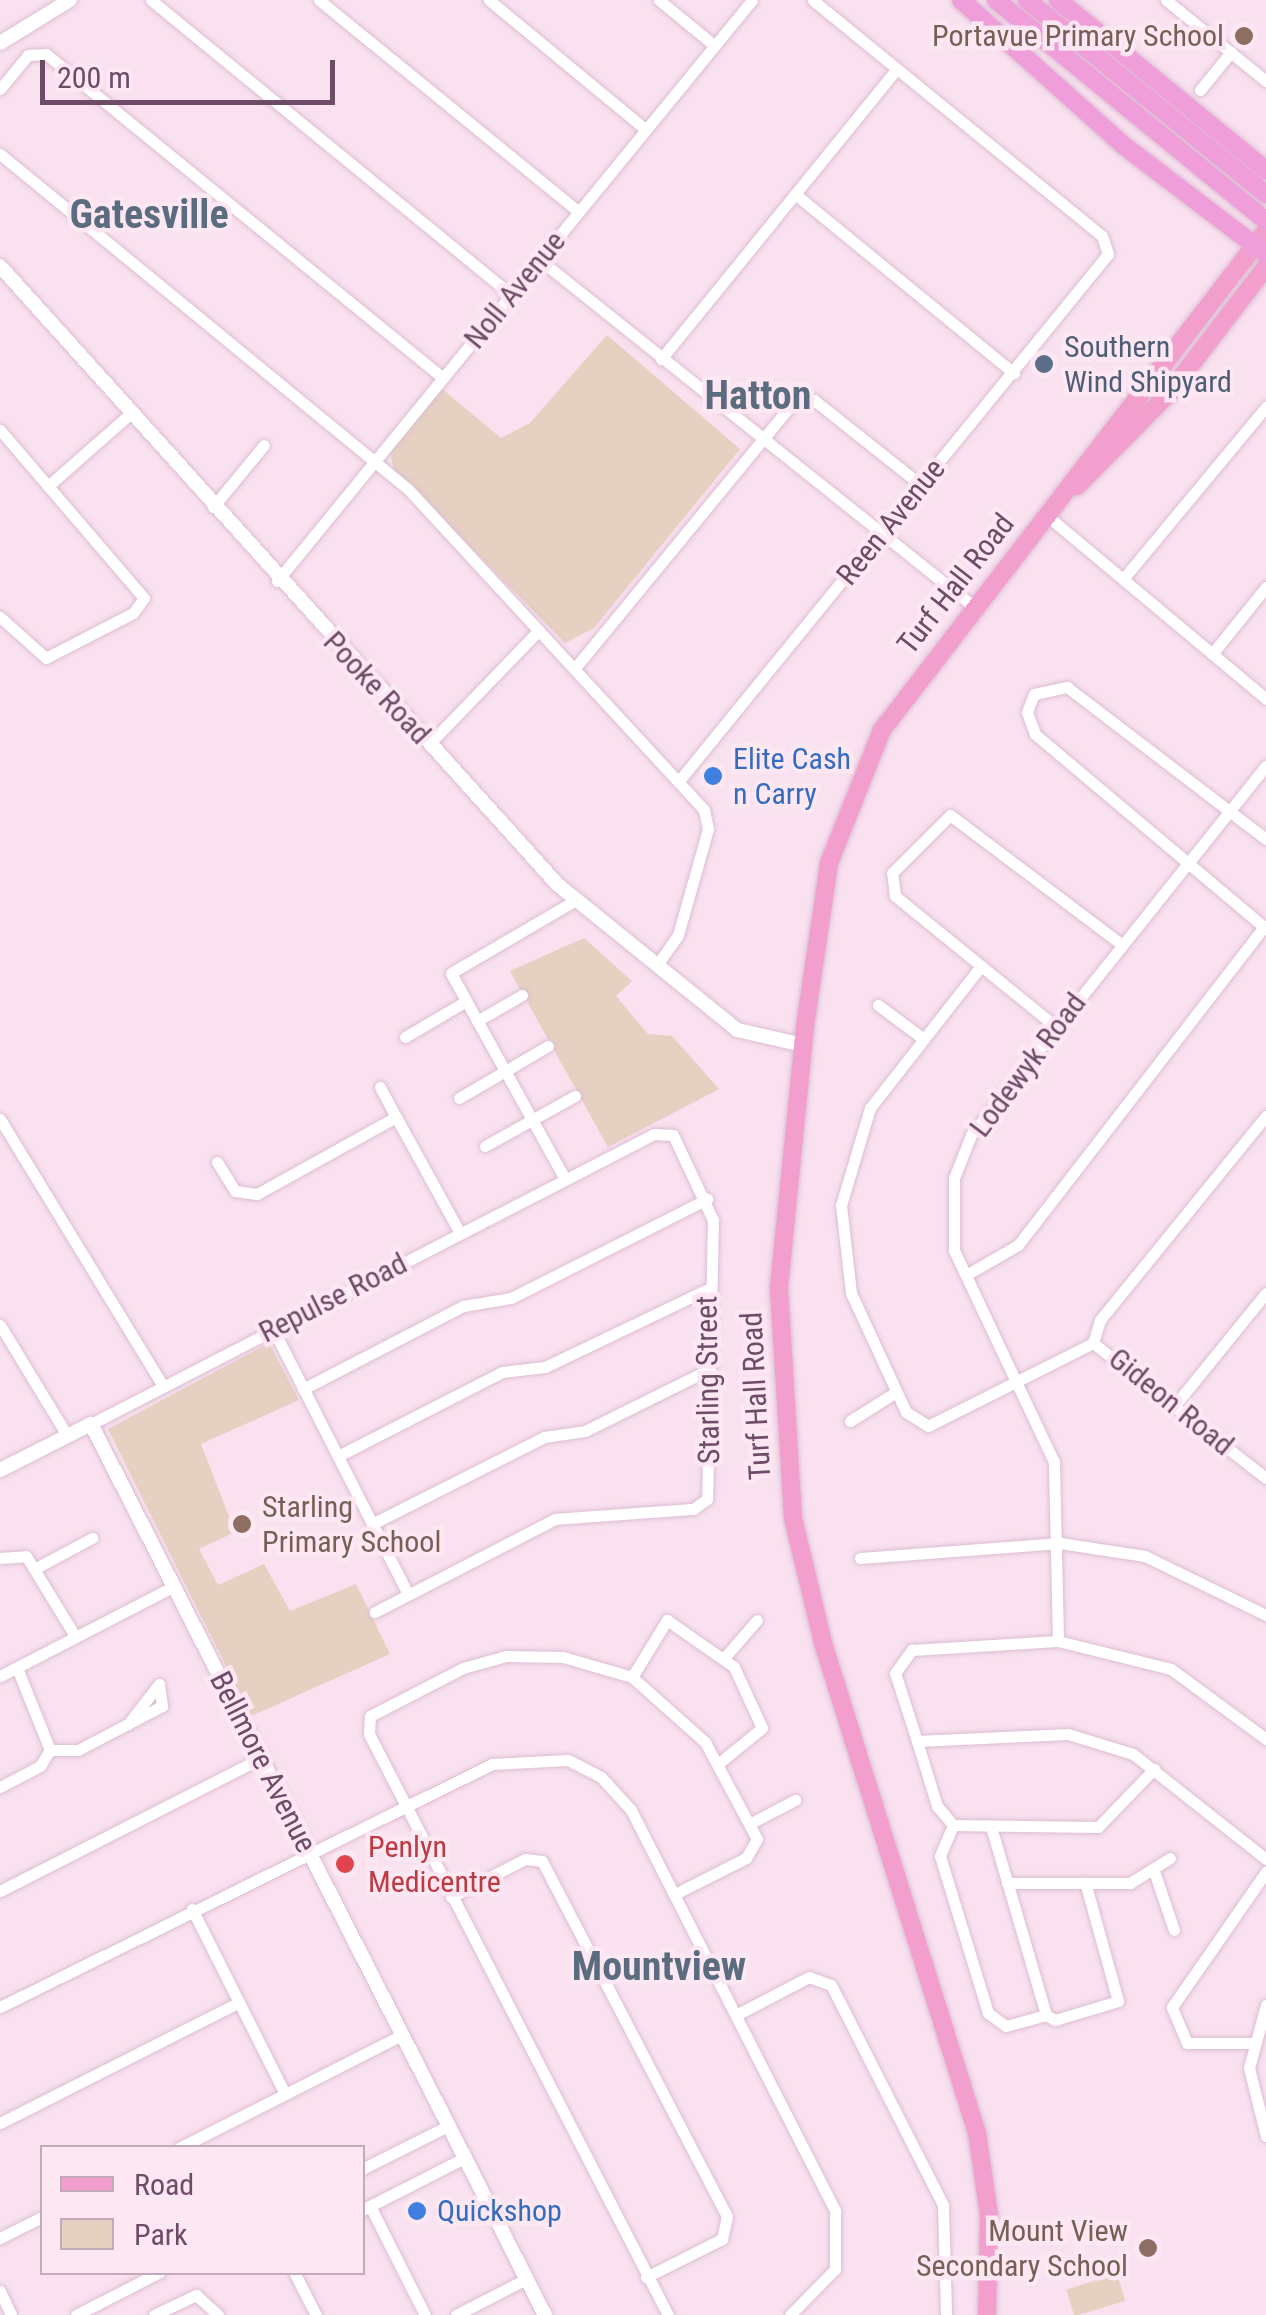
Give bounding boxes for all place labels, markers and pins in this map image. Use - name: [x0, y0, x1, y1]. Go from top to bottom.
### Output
- place label: Portavue Primary School: [932, 18, 1224, 54]
- marker: Portavue Primary School: [1233, 25, 1255, 47]
- place label: Southern Wind Shipyard: [1064, 329, 1232, 400]
- marker: Southern Wind Shipyard: [1033, 353, 1055, 375]
- place label: Elite Cash n Carry: [733, 741, 851, 812]
- marker: Elite Cash n Carry: [702, 765, 724, 787]
- place label: Starling Primary School: [262, 1489, 441, 1560]
- marker: Starling Primary School: [231, 1513, 253, 1535]
- place label: Penlyn Medicentre: [368, 1829, 501, 1900]
- marker: Penlyn Medicentre: [332, 1851, 358, 1877]
- place label: Quickshop: [437, 2193, 562, 2229]
- marker: Quickshop: [406, 2200, 428, 2222]
- place label: Mount View Secondary School: [916, 2213, 1128, 2284]
- marker: Mount View Secondary School: [1137, 2237, 1159, 2259]

